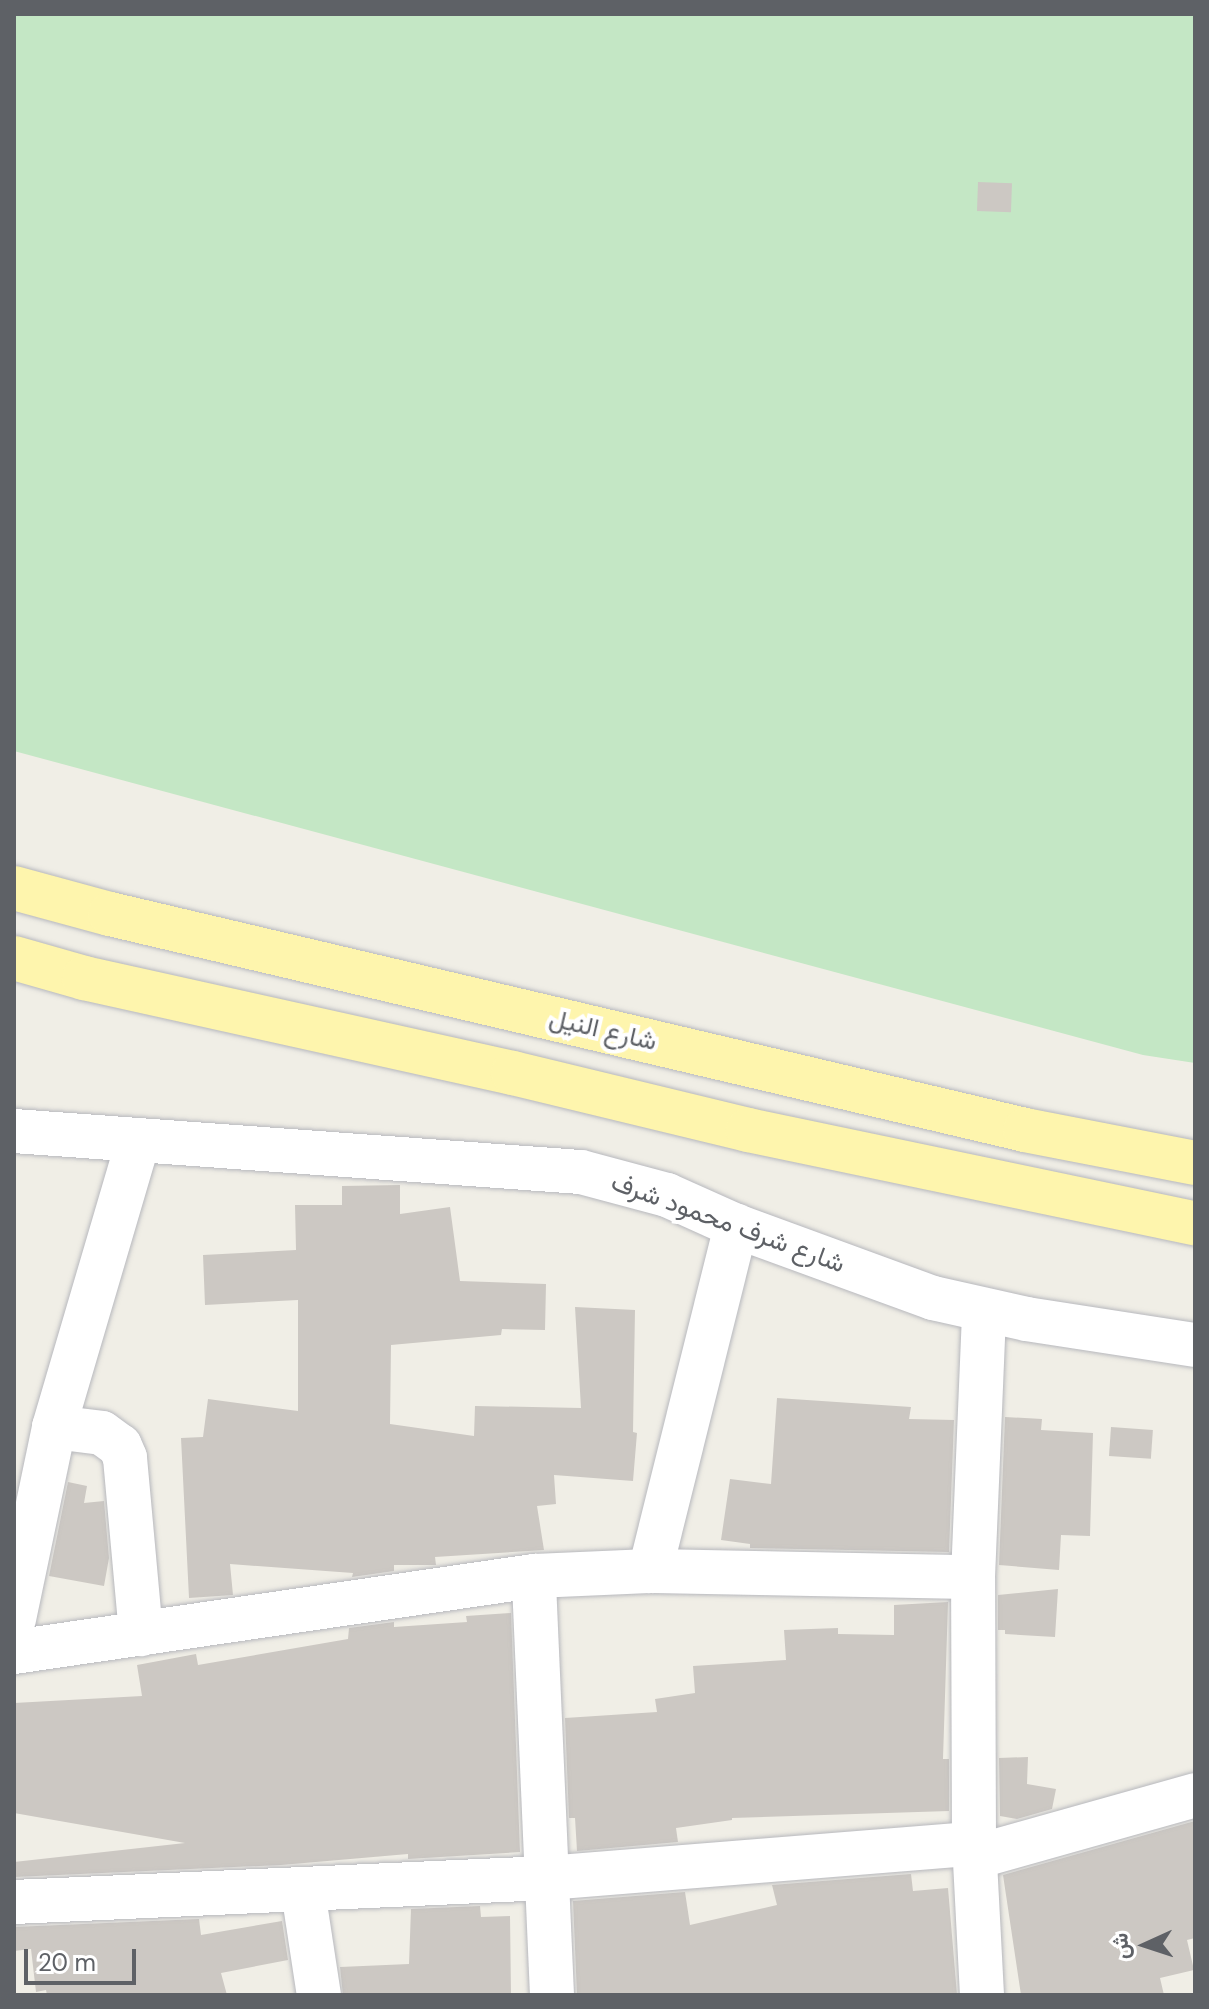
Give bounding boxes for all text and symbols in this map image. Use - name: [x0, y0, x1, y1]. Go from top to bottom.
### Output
- street label: شارع النيل: [546, 1003, 660, 1057]
- street label: شارع شرف محمود شرف: [607, 1166, 849, 1280]
- north arrow: [1105, 1905, 1185, 1985]
- text: ش: [1105, 1932, 1136, 1960]
- scale bar: [28, 1933, 140, 1983]
- text: 20 m: [38, 1947, 96, 1978]

